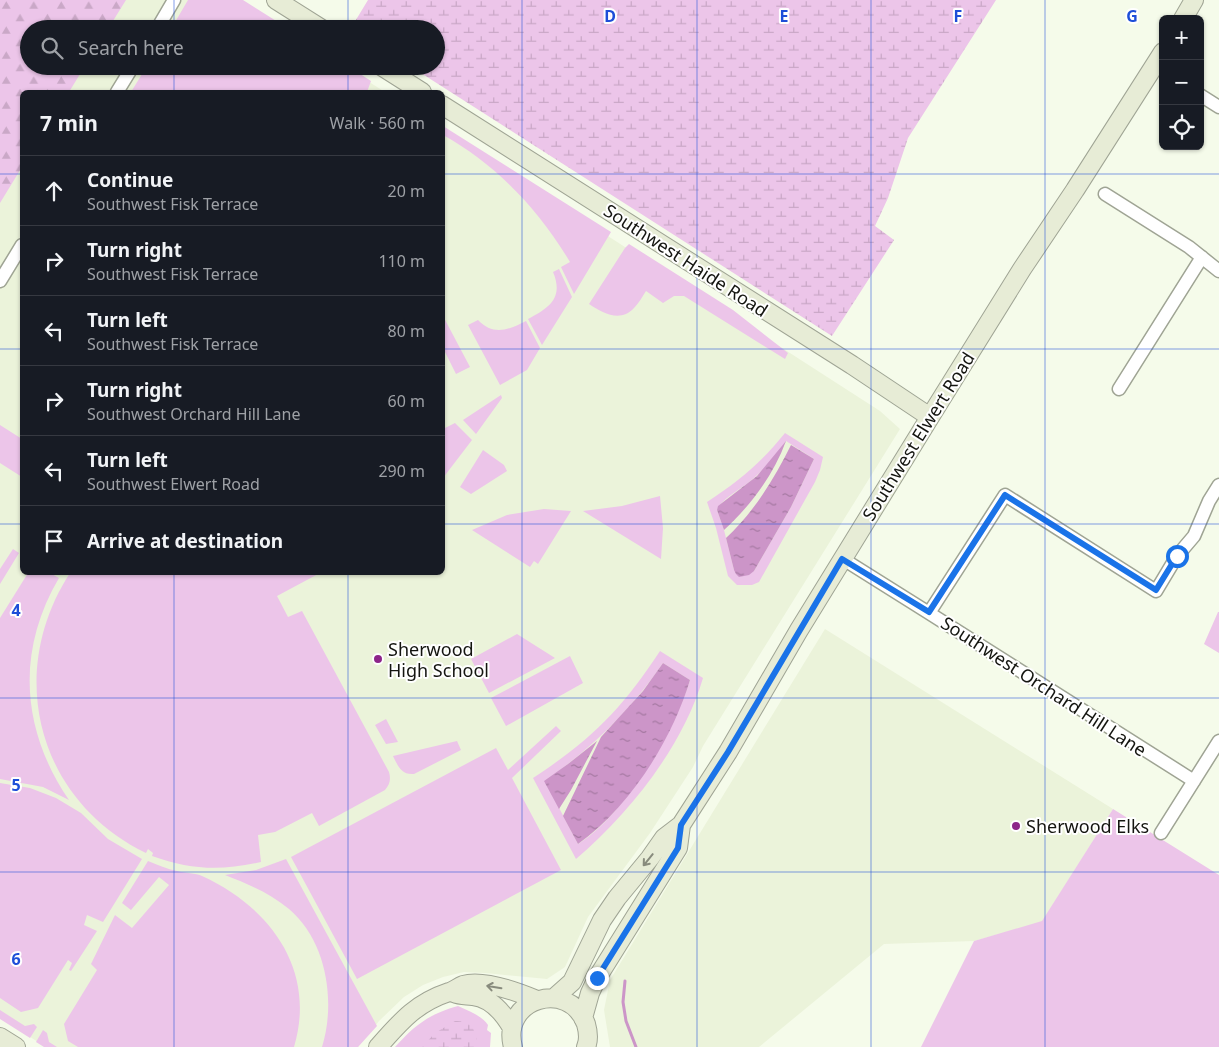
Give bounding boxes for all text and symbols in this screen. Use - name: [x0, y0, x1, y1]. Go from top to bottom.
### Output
- text: D: [604, 5, 616, 27]
- text: E: [780, 5, 789, 27]
- text: F: [954, 5, 962, 27]
- text: G: [1126, 5, 1138, 27]
- map controls: [1159, 15, 1204, 150]
- button: +: [1159, 15, 1204, 60]
- search box: [20, 20, 445, 75]
- icon: search: [38, 34, 66, 62]
- text: Search here: [78, 35, 184, 61]
- button: −: [1159, 60, 1204, 105]
- button: locate: [1159, 105, 1204, 150]
- text: 7 min: [40, 109, 98, 137]
- text: Walk · 560 m: [330, 112, 425, 134]
- text: Continue: [87, 167, 173, 193]
- icon: ahead: [40, 177, 68, 205]
- text: 20 m: [388, 180, 425, 202]
- text: Southwest Fisk Terrace: [87, 193, 258, 215]
- street label: Southwest Haide Road: [599, 198, 773, 322]
- text: Turn right: [87, 237, 182, 263]
- icon: right: [40, 247, 68, 275]
- text: 110 m: [378, 250, 425, 272]
- text: Southwest Fisk Terrace: [87, 263, 258, 285]
- text: Turn left: [87, 307, 168, 333]
- icon: left: [40, 317, 68, 345]
- text: 80 m: [388, 320, 425, 342]
- text: Southwest Fisk Terrace: [87, 333, 258, 355]
- street label: Southwest Elwert Road: [856, 347, 980, 525]
- text: Turn right: [87, 377, 182, 403]
- icon: right: [40, 387, 68, 415]
- text: 60 m: [388, 390, 425, 412]
- text: Southwest Orchard Hill Lane: [87, 403, 301, 425]
- text: Turn left: [87, 447, 168, 473]
- icon: left: [40, 457, 68, 485]
- text: 290 m: [378, 460, 425, 482]
- text: Southwest Elwert Road: [87, 473, 260, 495]
- icon: arrive: [40, 527, 68, 555]
- text: Arrive at destination: [87, 528, 283, 554]
- route start: [1166, 545, 1189, 568]
- text: 4: [11, 599, 21, 621]
- street label: Southwest Orchard Hill Lane: [937, 611, 1151, 761]
- place label: Sherwood High School: [388, 637, 489, 682]
- marker: Sherwood High School: [372, 653, 384, 665]
- text: 5: [11, 774, 21, 796]
- place label: Sherwood Elks: [1026, 814, 1149, 838]
- marker: Sherwood Elks: [1010, 820, 1022, 832]
- one-way arrow: [642, 854, 653, 867]
- text: 6: [11, 948, 21, 970]
- route end: [586, 967, 609, 990]
- one-way arrow: [487, 981, 503, 991]

